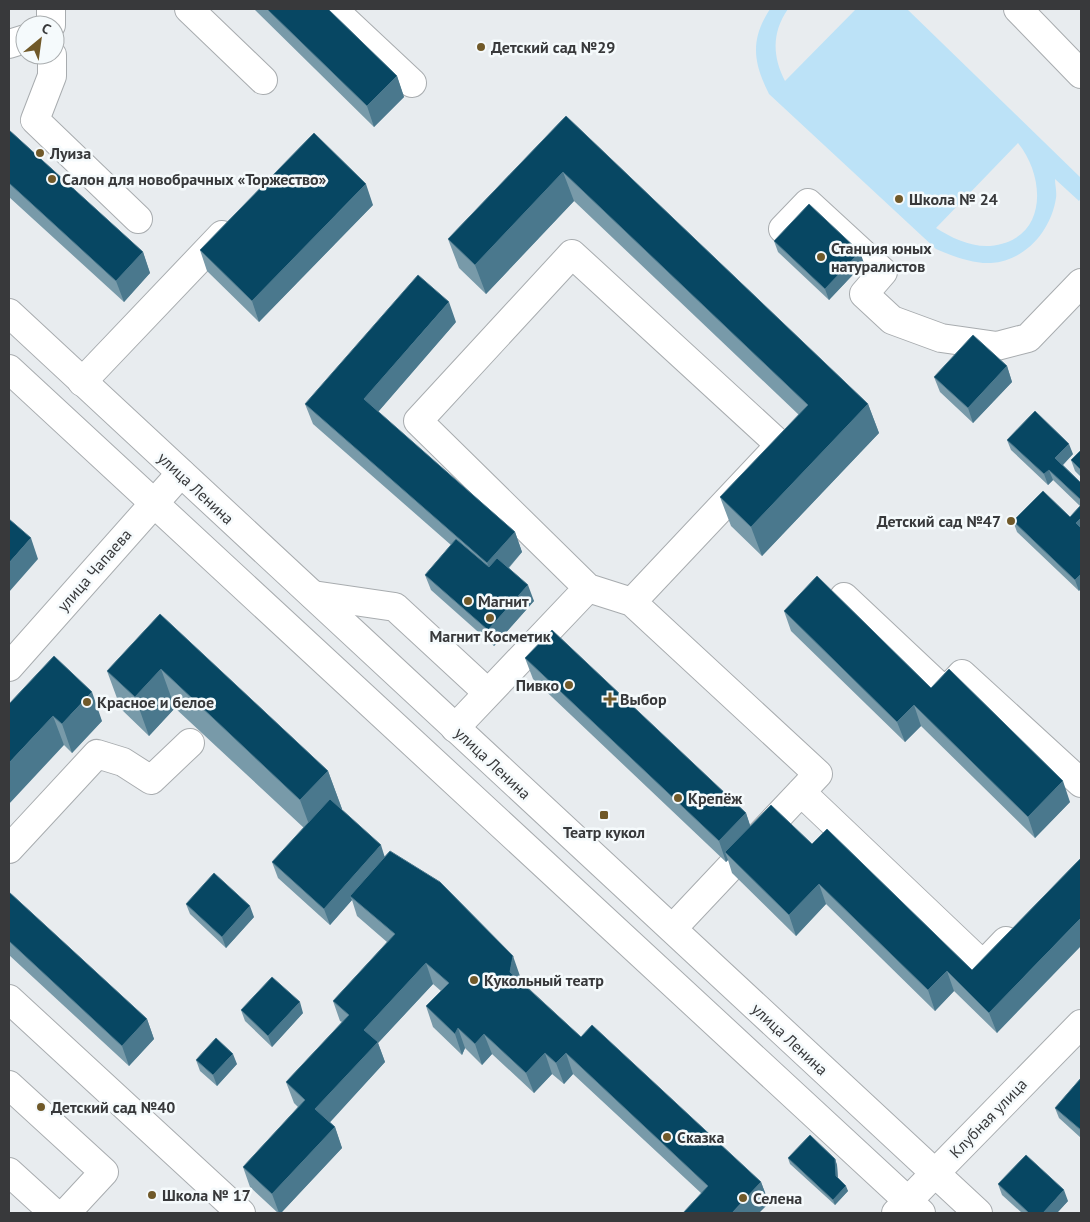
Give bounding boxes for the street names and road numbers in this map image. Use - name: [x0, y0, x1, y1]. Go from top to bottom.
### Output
- street label: улица Ленина: [154, 448, 238, 528]
- street label: улица Чапаева: [53, 525, 135, 615]
- street label: улица Ленина: [451, 723, 535, 803]
- street label: улица Ленина: [748, 999, 832, 1079]
- street label: Клубная улица: [945, 1074, 1031, 1162]

